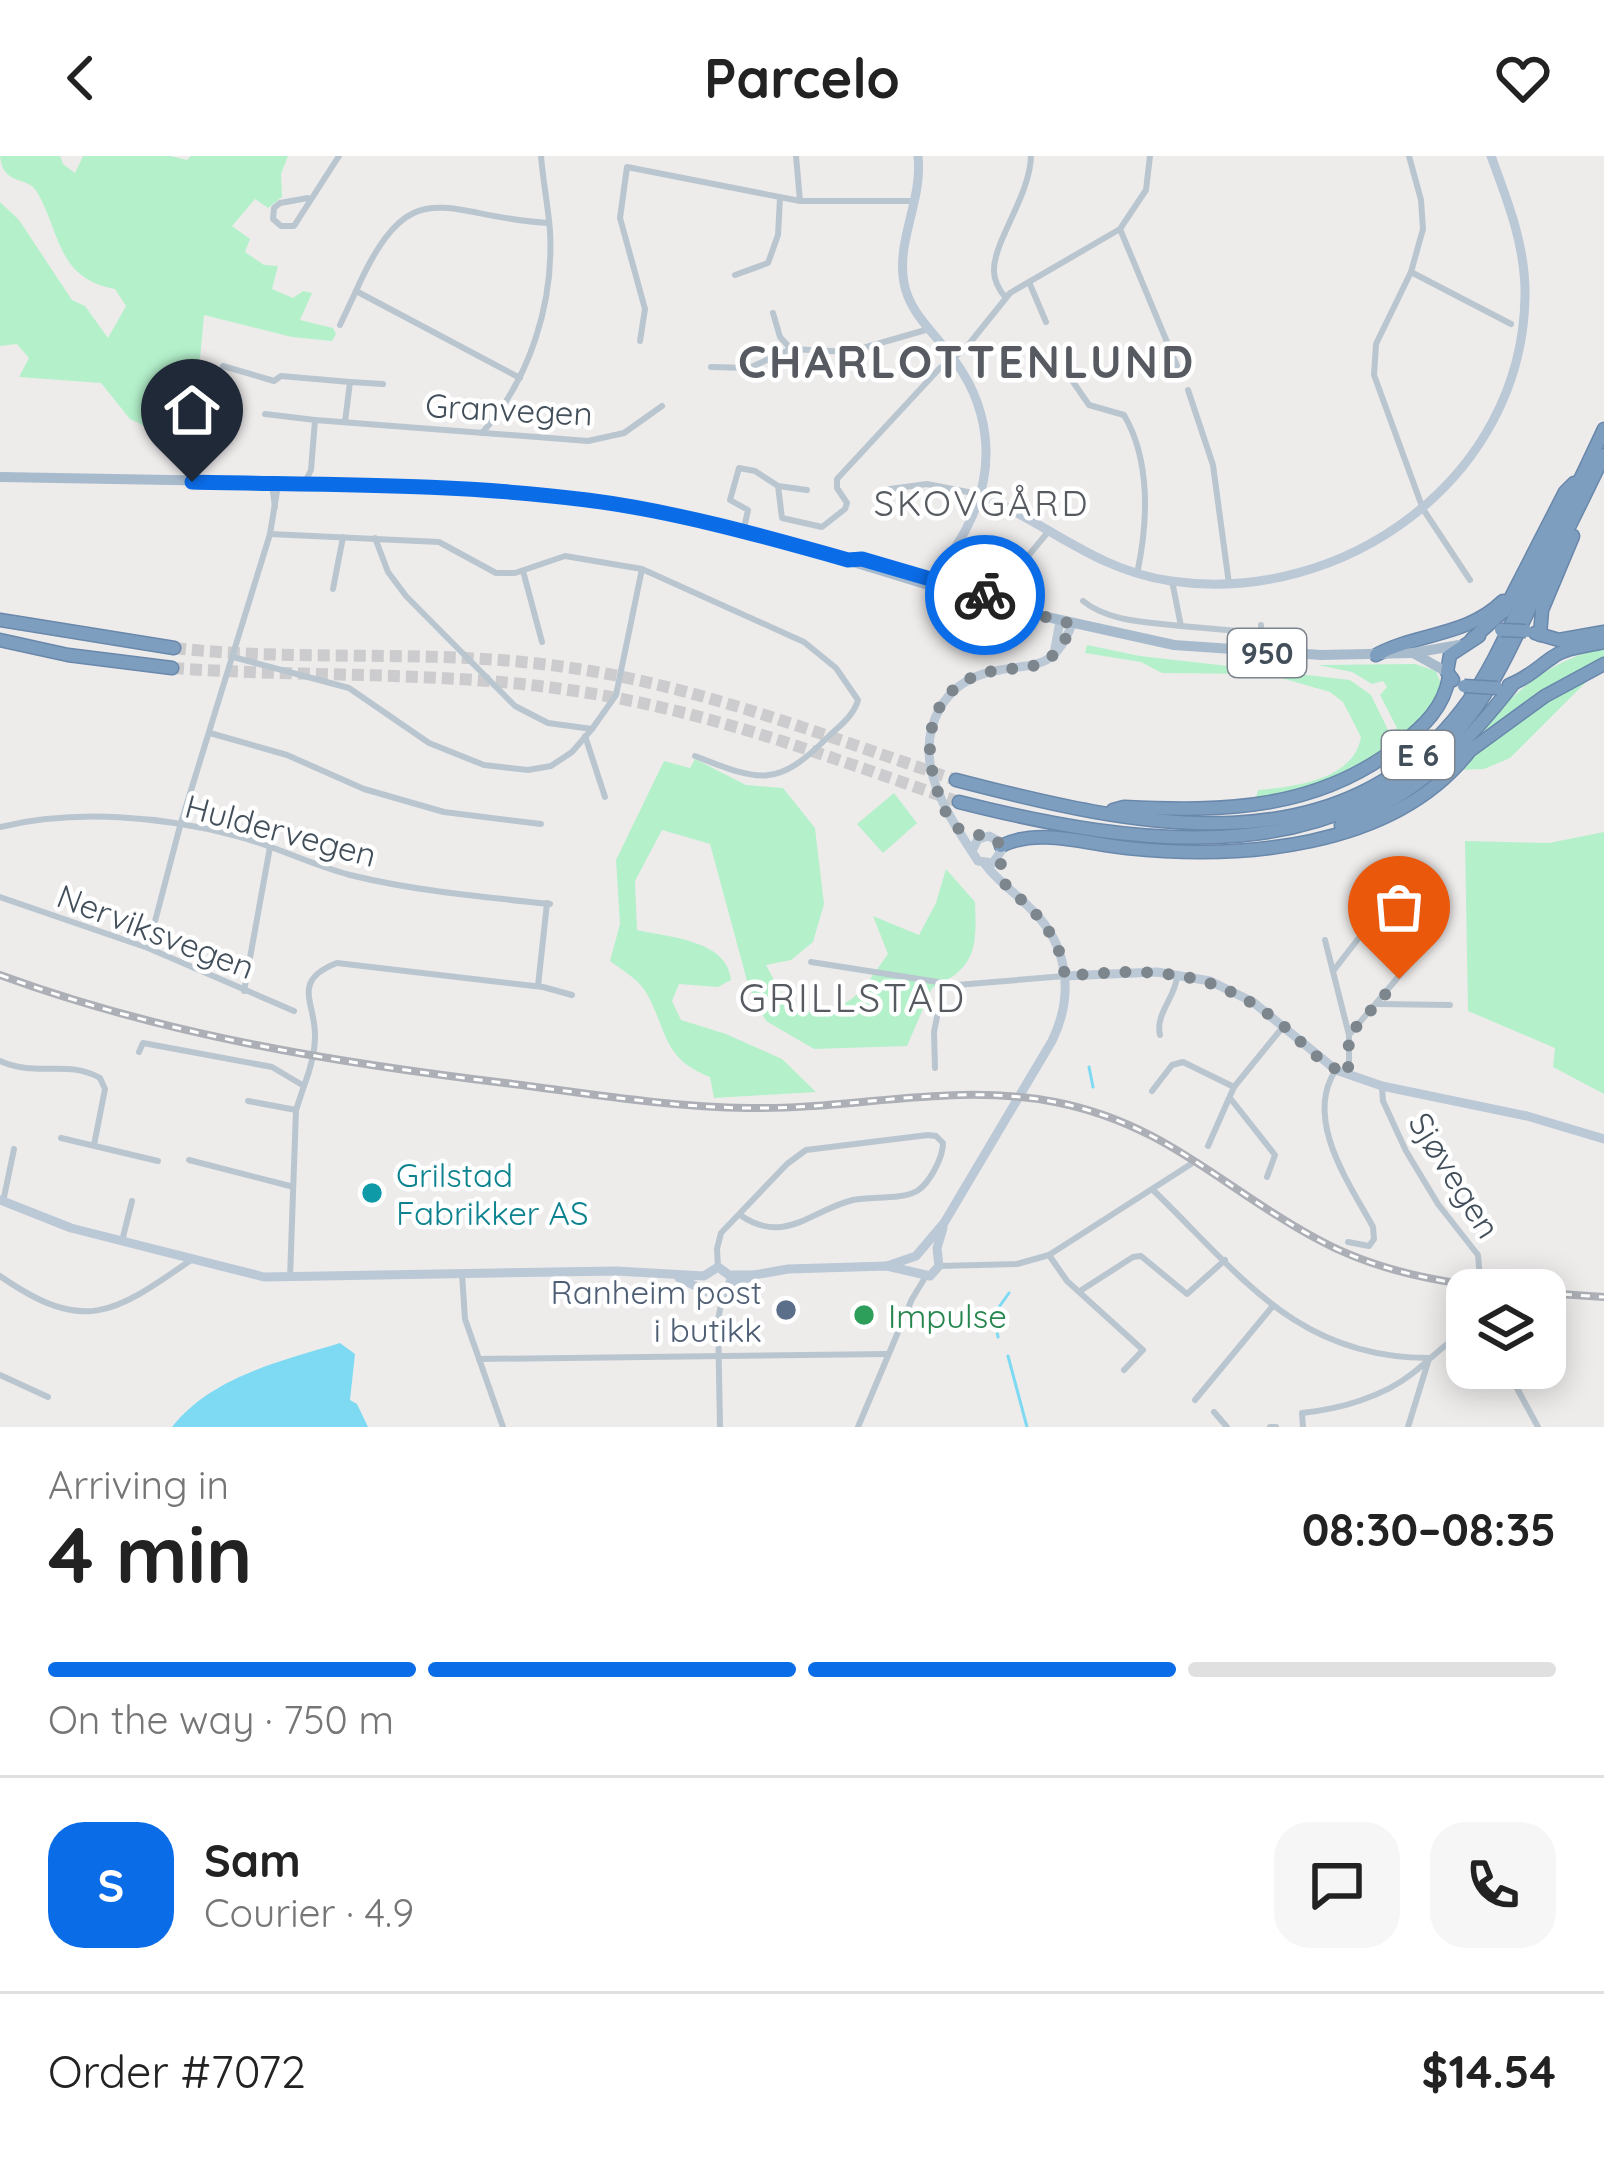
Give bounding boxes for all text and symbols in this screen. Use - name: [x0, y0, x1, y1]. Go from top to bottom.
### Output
- text: Parcelo: [704, 44, 900, 112]
- icon: back: [48, 45, 114, 111]
- icon: heart: [1490, 45, 1556, 111]
- district label: CHARLOTTENLUND: [738, 333, 1196, 389]
- pin: [141, 359, 243, 482]
- icon: home: [159, 377, 225, 443]
- street label: Granvegen: [424, 384, 594, 434]
- district label: SKOVGÅRD: [874, 480, 1090, 525]
- courier: [925, 535, 1045, 655]
- icon: bike: [952, 562, 1018, 628]
- road number: 950: [1228, 629, 1306, 677]
- road number: E 6: [1382, 731, 1454, 779]
- street label: Huldervegen: [181, 785, 381, 875]
- pin: [1348, 856, 1450, 979]
- icon: bag: [1366, 874, 1432, 940]
- street label: Nerviksvegen: [52, 875, 260, 987]
- district label: GRILLSTAD: [739, 973, 967, 1022]
- street label: Sjøvegen: [1400, 1104, 1510, 1246]
- place label: Grilstad Fabrikker AS: [396, 1154, 588, 1233]
- marker: Grilstad Fabrikker AS: [359, 1180, 385, 1206]
- map controls: [1446, 1269, 1566, 1389]
- button: layers: [1446, 1269, 1566, 1389]
- place label: Ranheim post i butikk: [551, 1271, 762, 1350]
- place label: Impulse: [888, 1295, 1007, 1336]
- marker: Ranheim post i butikk: [773, 1297, 799, 1323]
- marker: Impulse: [851, 1302, 877, 1328]
- text: Arriving in: [48, 1460, 229, 1509]
- text: 08:30–08:35: [1302, 1501, 1556, 1557]
- text: 4 min: [48, 1505, 253, 1603]
- text: On the way · 750 m: [48, 1695, 394, 1744]
- button: chat: [1274, 1822, 1400, 1948]
- button: phone: [1430, 1822, 1556, 1948]
- text: Sam: [204, 1832, 301, 1888]
- text: S: [98, 1857, 124, 1913]
- text: Courier · 4.9: [204, 1888, 414, 1937]
- text: Order #7072: [48, 2043, 306, 2099]
- text: $14.54: [1422, 2043, 1556, 2099]

